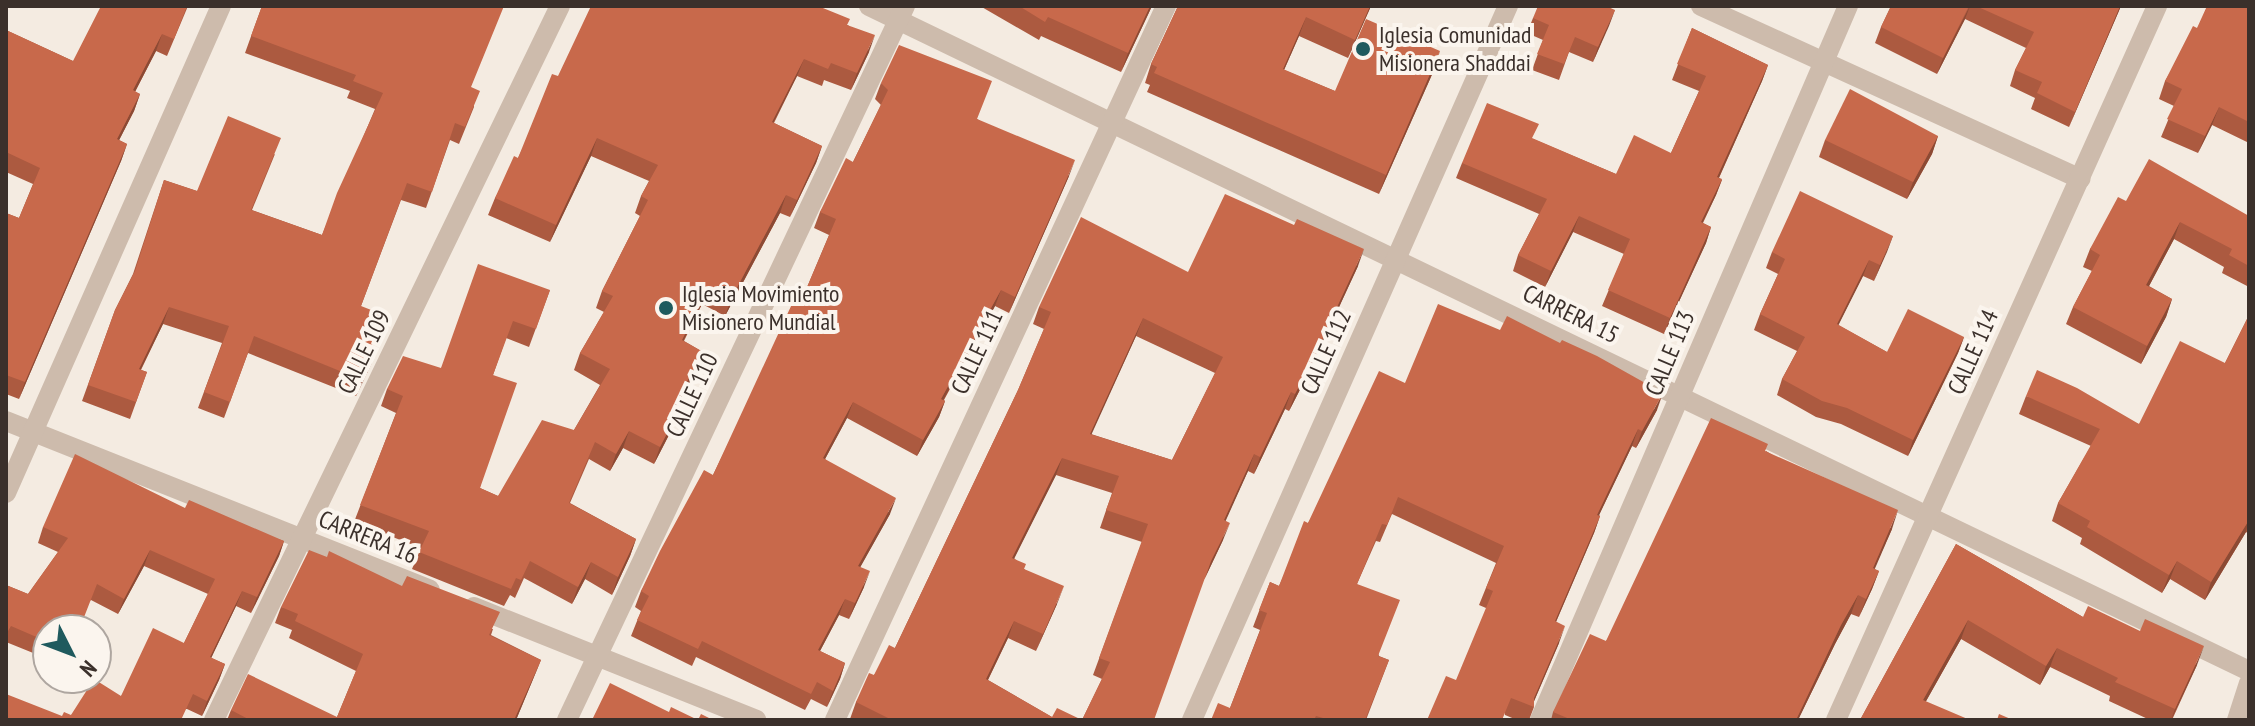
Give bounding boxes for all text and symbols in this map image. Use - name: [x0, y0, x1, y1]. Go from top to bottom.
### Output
- place label: Iglesia Comunidad Misionera Shaddai: [1379, 21, 1531, 77]
- marker: Iglesia Comunidad Misionera Shaddai: [1354, 40, 1372, 58]
- street label: CARRERA 15: [1518, 278, 1624, 350]
- place label: Iglesia Movimiento Misionero Mundial: [682, 280, 839, 336]
- marker: Iglesia Movimiento Misionero Mundial: [657, 299, 675, 317]
- street label: CALLE 109: [331, 305, 397, 399]
- street label: CALLE 111: [945, 305, 1009, 399]
- street label: CALLE 112: [1295, 305, 1357, 399]
- street label: CALLE 114: [1942, 305, 2004, 399]
- street label: CALLE 113: [1639, 306, 1701, 400]
- street label: CALLE 110: [660, 348, 724, 442]
- street label: CARRERA 16: [314, 504, 422, 570]
- north arrow: [32, 614, 112, 694]
- text: N: [74, 655, 103, 683]

